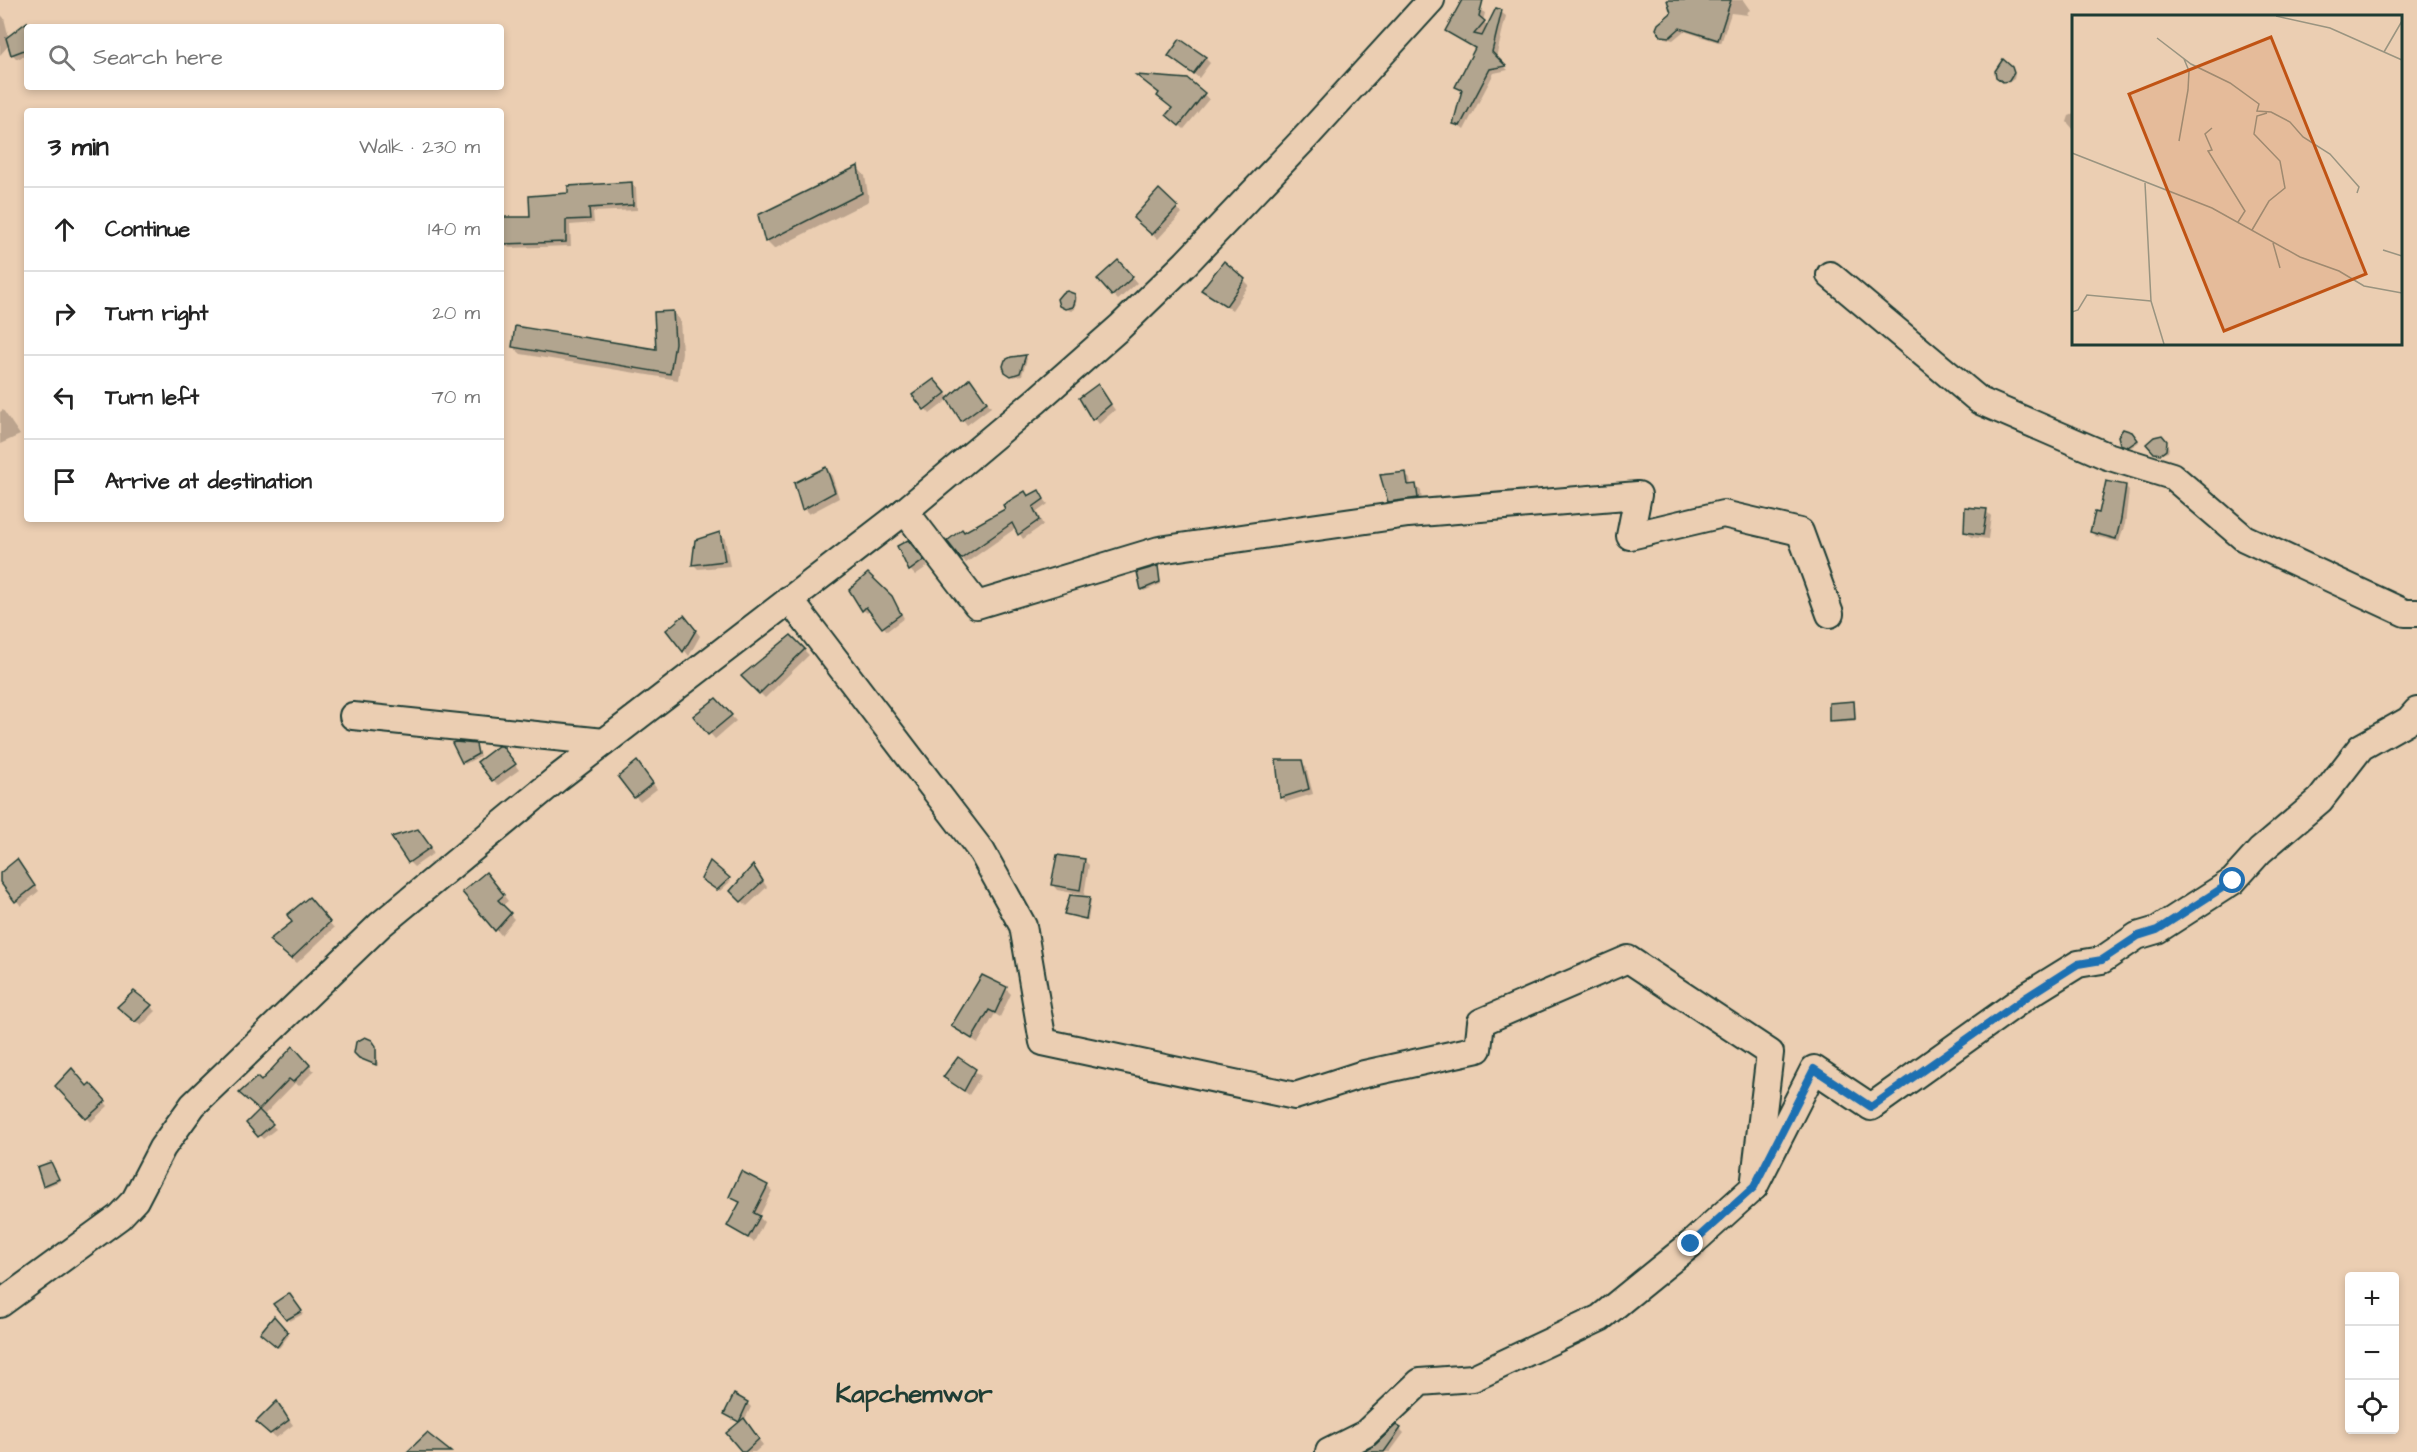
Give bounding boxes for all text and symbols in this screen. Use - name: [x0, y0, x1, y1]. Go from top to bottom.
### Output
- inset map: [2072, 15, 2402, 345]
- search box: [24, 24, 504, 90]
- icon: search: [45, 41, 78, 74]
- text: Search here: [93, 42, 223, 73]
- text: 3 min: [48, 129, 109, 165]
- text: Walk · 230 m: [359, 133, 480, 161]
- icon: ahead: [48, 213, 81, 246]
- text: Continue: [105, 214, 190, 245]
- text: 140 m: [428, 215, 480, 243]
- icon: right: [48, 297, 81, 330]
- text: Turn right: [105, 298, 208, 329]
- text: 20 m: [432, 299, 480, 327]
- icon: left: [48, 381, 81, 414]
- text: Turn left: [105, 382, 199, 413]
- text: 70 m: [432, 383, 480, 411]
- icon: arrive: [48, 465, 81, 498]
- text: Arrive at destination: [105, 466, 312, 497]
- route start: [2219, 867, 2245, 893]
- route end: [1677, 1230, 1703, 1256]
- map controls: [2345, 1272, 2399, 1434]
- button: +: [2345, 1272, 2399, 1326]
- button: −: [2345, 1326, 2399, 1380]
- district label: Kapchemwor: [835, 1376, 993, 1412]
- button: locate: [2345, 1380, 2399, 1434]

